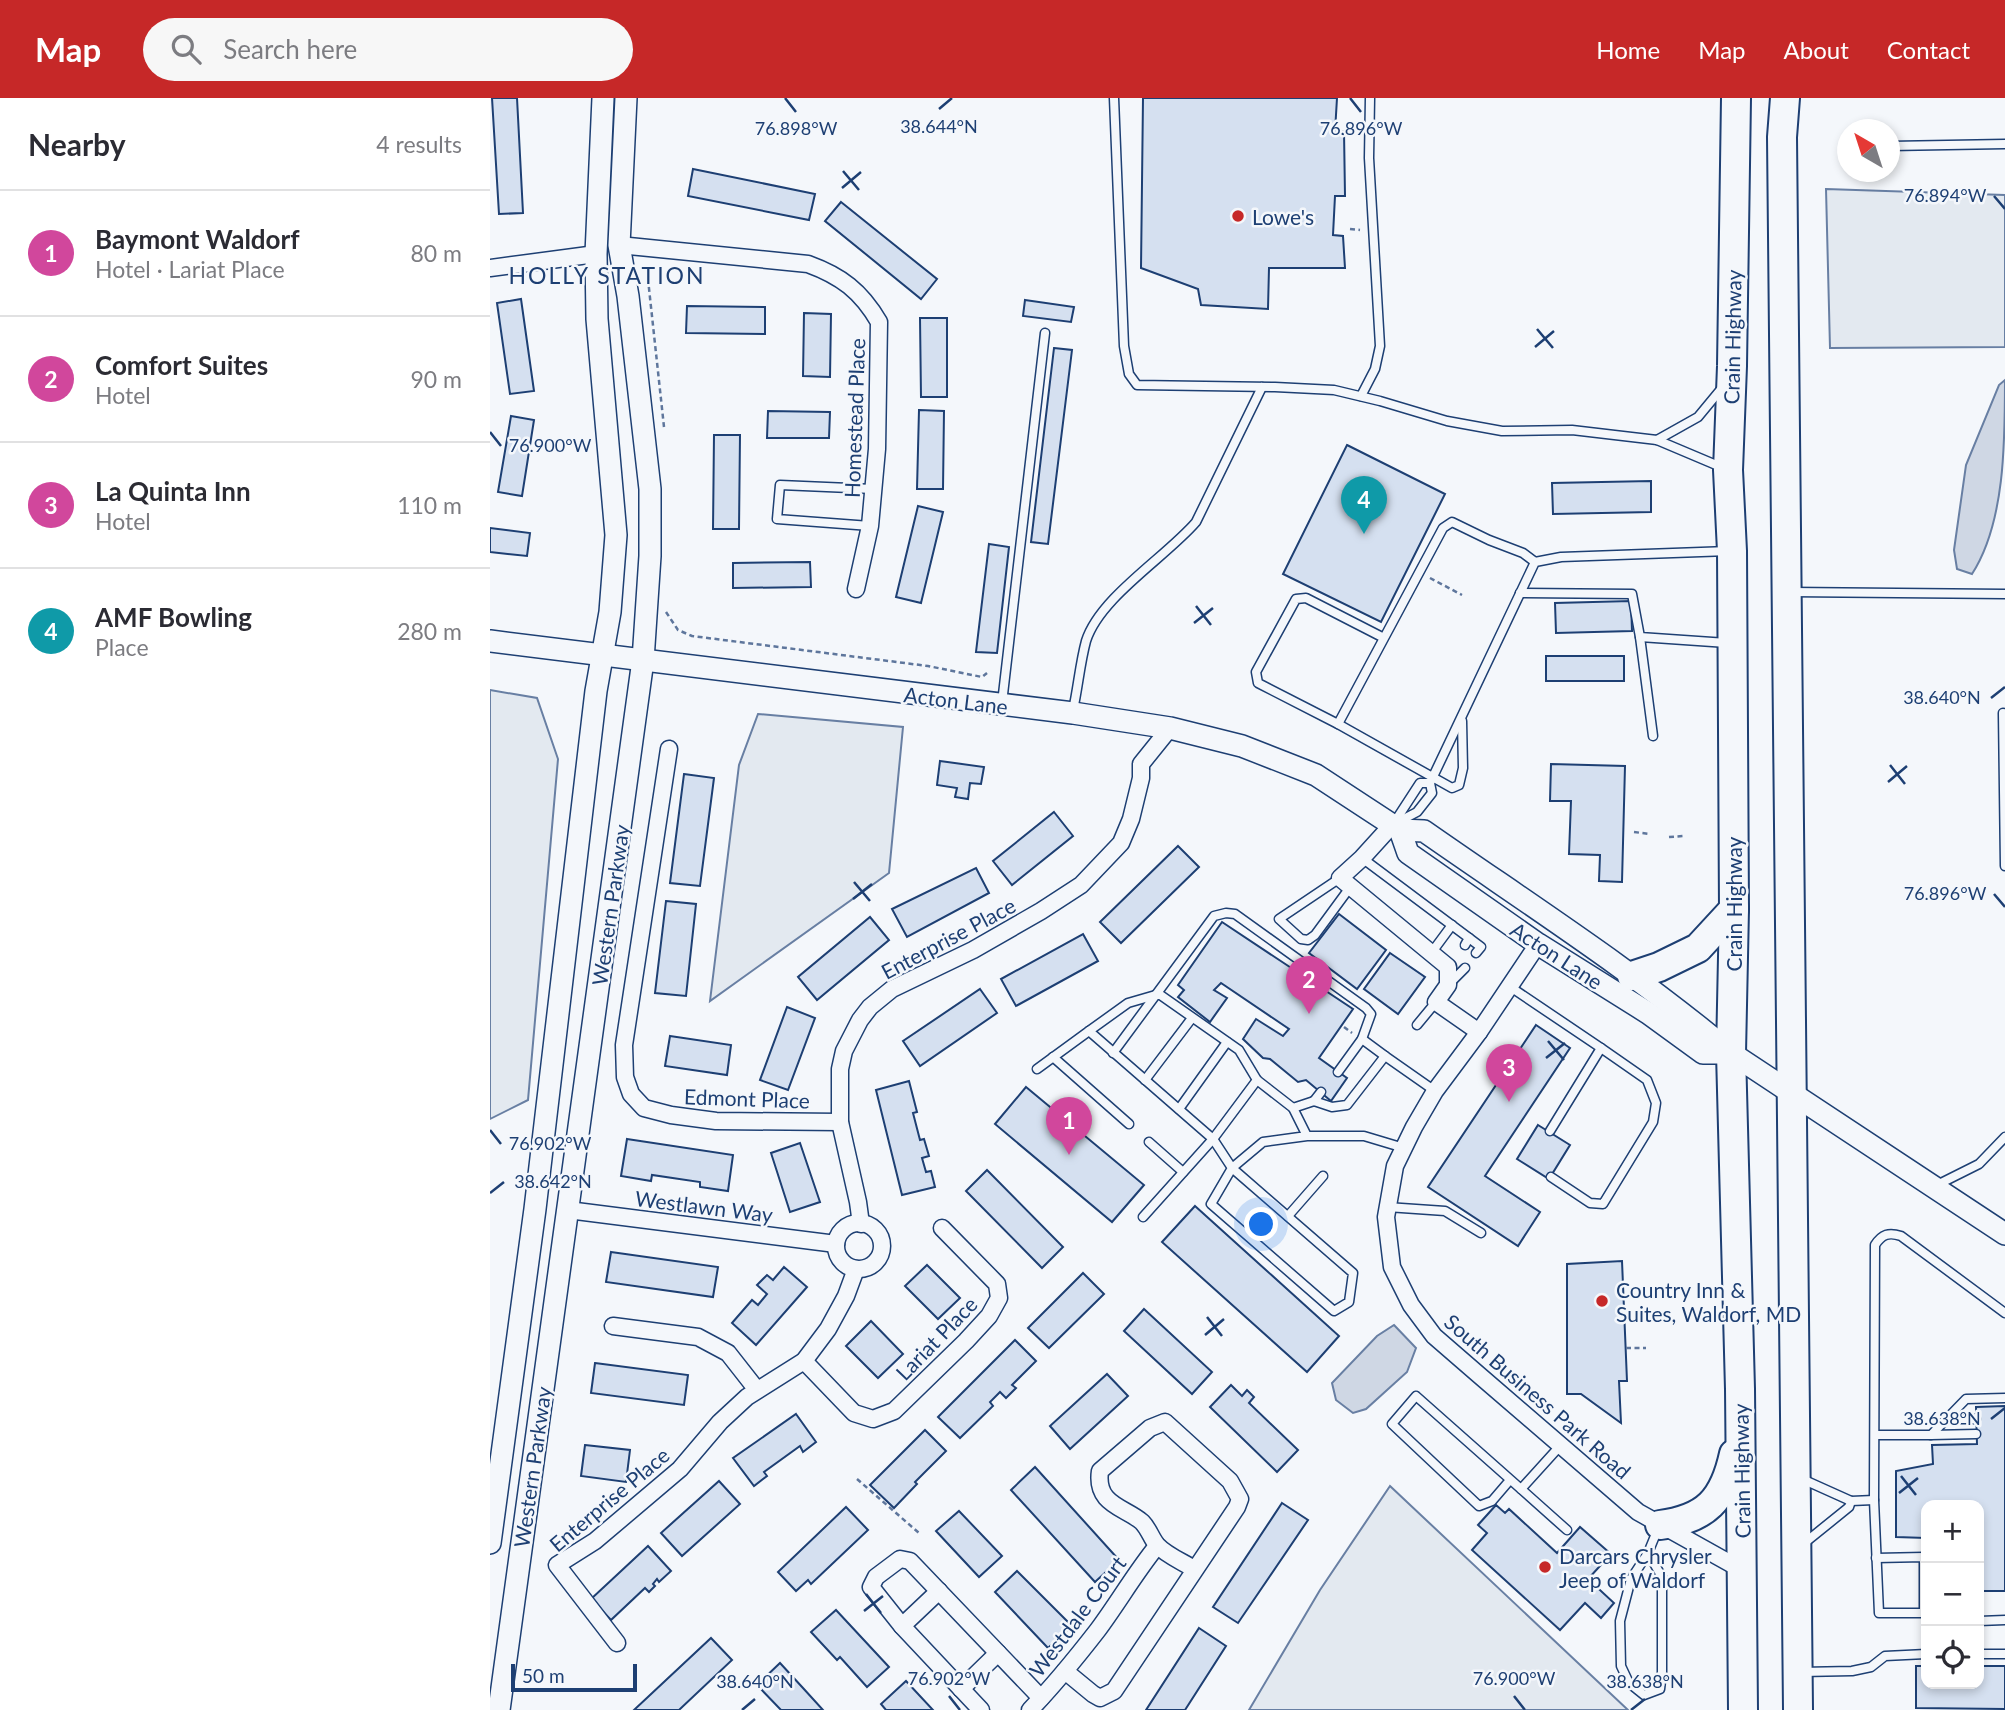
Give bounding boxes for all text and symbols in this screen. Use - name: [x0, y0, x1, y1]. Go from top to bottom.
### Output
- search box: [143, 18, 633, 81]
- text: Map: [35, 29, 101, 69]
- icon: search: [167, 30, 205, 68]
- text: Search here: [223, 33, 357, 65]
- text: Home: [1596, 35, 1660, 64]
- text: Map: [1698, 35, 1746, 64]
- text: About: [1784, 35, 1849, 64]
- text: Contact: [1887, 35, 1970, 64]
- text: 38.644°N: [900, 115, 978, 137]
- text: 76.898°W: [755, 117, 838, 139]
- text: 76.896°W: [1320, 117, 1403, 139]
- north arrow: [1837, 119, 1900, 182]
- text: Nearby: [28, 126, 126, 162]
- text: 4 results: [376, 130, 462, 158]
- text: 76.894°W: [1904, 184, 1987, 206]
- place label: Lowe's: [1252, 204, 1314, 229]
- marker: Lowe's: [1230, 208, 1246, 224]
- text: Baymont Waldorf: [95, 223, 300, 255]
- text: 1: [44, 239, 58, 267]
- text: 80 m: [411, 239, 462, 267]
- text: Hotel · Lariat Place: [95, 255, 285, 283]
- district label: HOLLY STATION: [508, 261, 706, 289]
- street label: Crain Highway: [1718, 269, 1746, 405]
- street label: Homestead Place: [839, 338, 869, 498]
- text: Comfort Suites: [95, 349, 268, 381]
- text: 2: [44, 365, 58, 393]
- text: 90 m: [411, 365, 462, 393]
- text: Hotel: [95, 381, 151, 409]
- text: 76.900°W: [509, 434, 592, 456]
- text: La Quinta Inn: [95, 475, 251, 507]
- pin: 4: [1341, 476, 1387, 534]
- text: 3: [44, 491, 58, 519]
- text: 110 m: [397, 491, 462, 519]
- text: Hotel: [95, 507, 151, 535]
- text: AMF Bowling: [95, 601, 252, 633]
- text: 4: [44, 617, 58, 645]
- text: 280 m: [397, 617, 462, 645]
- text: Place: [95, 633, 149, 661]
- street label: Acton Lane: [903, 681, 1009, 719]
- text: 38.640°N: [1903, 686, 1981, 708]
- street label: Western Parkway: [586, 823, 634, 987]
- street label: Crain Highway: [1721, 836, 1746, 971]
- text: 76.896°W: [1904, 882, 1987, 904]
- street label: Enterprise Place: [877, 892, 1019, 984]
- street label: Acton Lane: [1506, 916, 1608, 994]
- pin: 2: [1286, 956, 1332, 1014]
- pin: 3: [1486, 1044, 1532, 1102]
- street label: Edmont Place: [684, 1083, 810, 1113]
- pin: 1: [1046, 1097, 1092, 1155]
- text: 76.902°W: [509, 1132, 592, 1154]
- text: 38.642°N: [514, 1170, 592, 1192]
- street label: Westlawn Way: [634, 1185, 774, 1227]
- your location: [1244, 1207, 1278, 1241]
- place label: Country Inn & Suites, Waldorf, MD: [1616, 1277, 1801, 1326]
- street label: Lariat Place: [890, 1291, 982, 1385]
- marker: Country Inn & Suites, Waldorf, MD: [1594, 1293, 1610, 1309]
- street label: South Business Park Road: [1440, 1308, 1636, 1484]
- street label: Western Parkway: [508, 1385, 556, 1549]
- street label: Crain Highway: [1727, 1403, 1755, 1539]
- text: 38.638°N: [1903, 1407, 1981, 1429]
- street label: Enterprise Place: [544, 1442, 674, 1556]
- map controls: [1921, 1500, 1984, 1689]
- button: +: [1921, 1500, 1984, 1563]
- place label: Darcars Chrysler Jeep of Waldorf: [1559, 1543, 1712, 1592]
- street label: Westdale Court: [1024, 1550, 1131, 1681]
- marker: Darcars Chrysler Jeep of Waldorf: [1537, 1559, 1553, 1575]
- button: −: [1921, 1563, 1984, 1626]
- button: locate: [1921, 1626, 1984, 1689]
- scale bar: [511, 1661, 637, 1693]
- text: 50 m: [522, 1664, 565, 1687]
- text: 76.902°W: [908, 1667, 991, 1689]
- text: 76.900°W: [1473, 1667, 1556, 1689]
- text: 38.640°N: [716, 1670, 794, 1692]
- text: 38.638°N: [1606, 1670, 1684, 1692]

